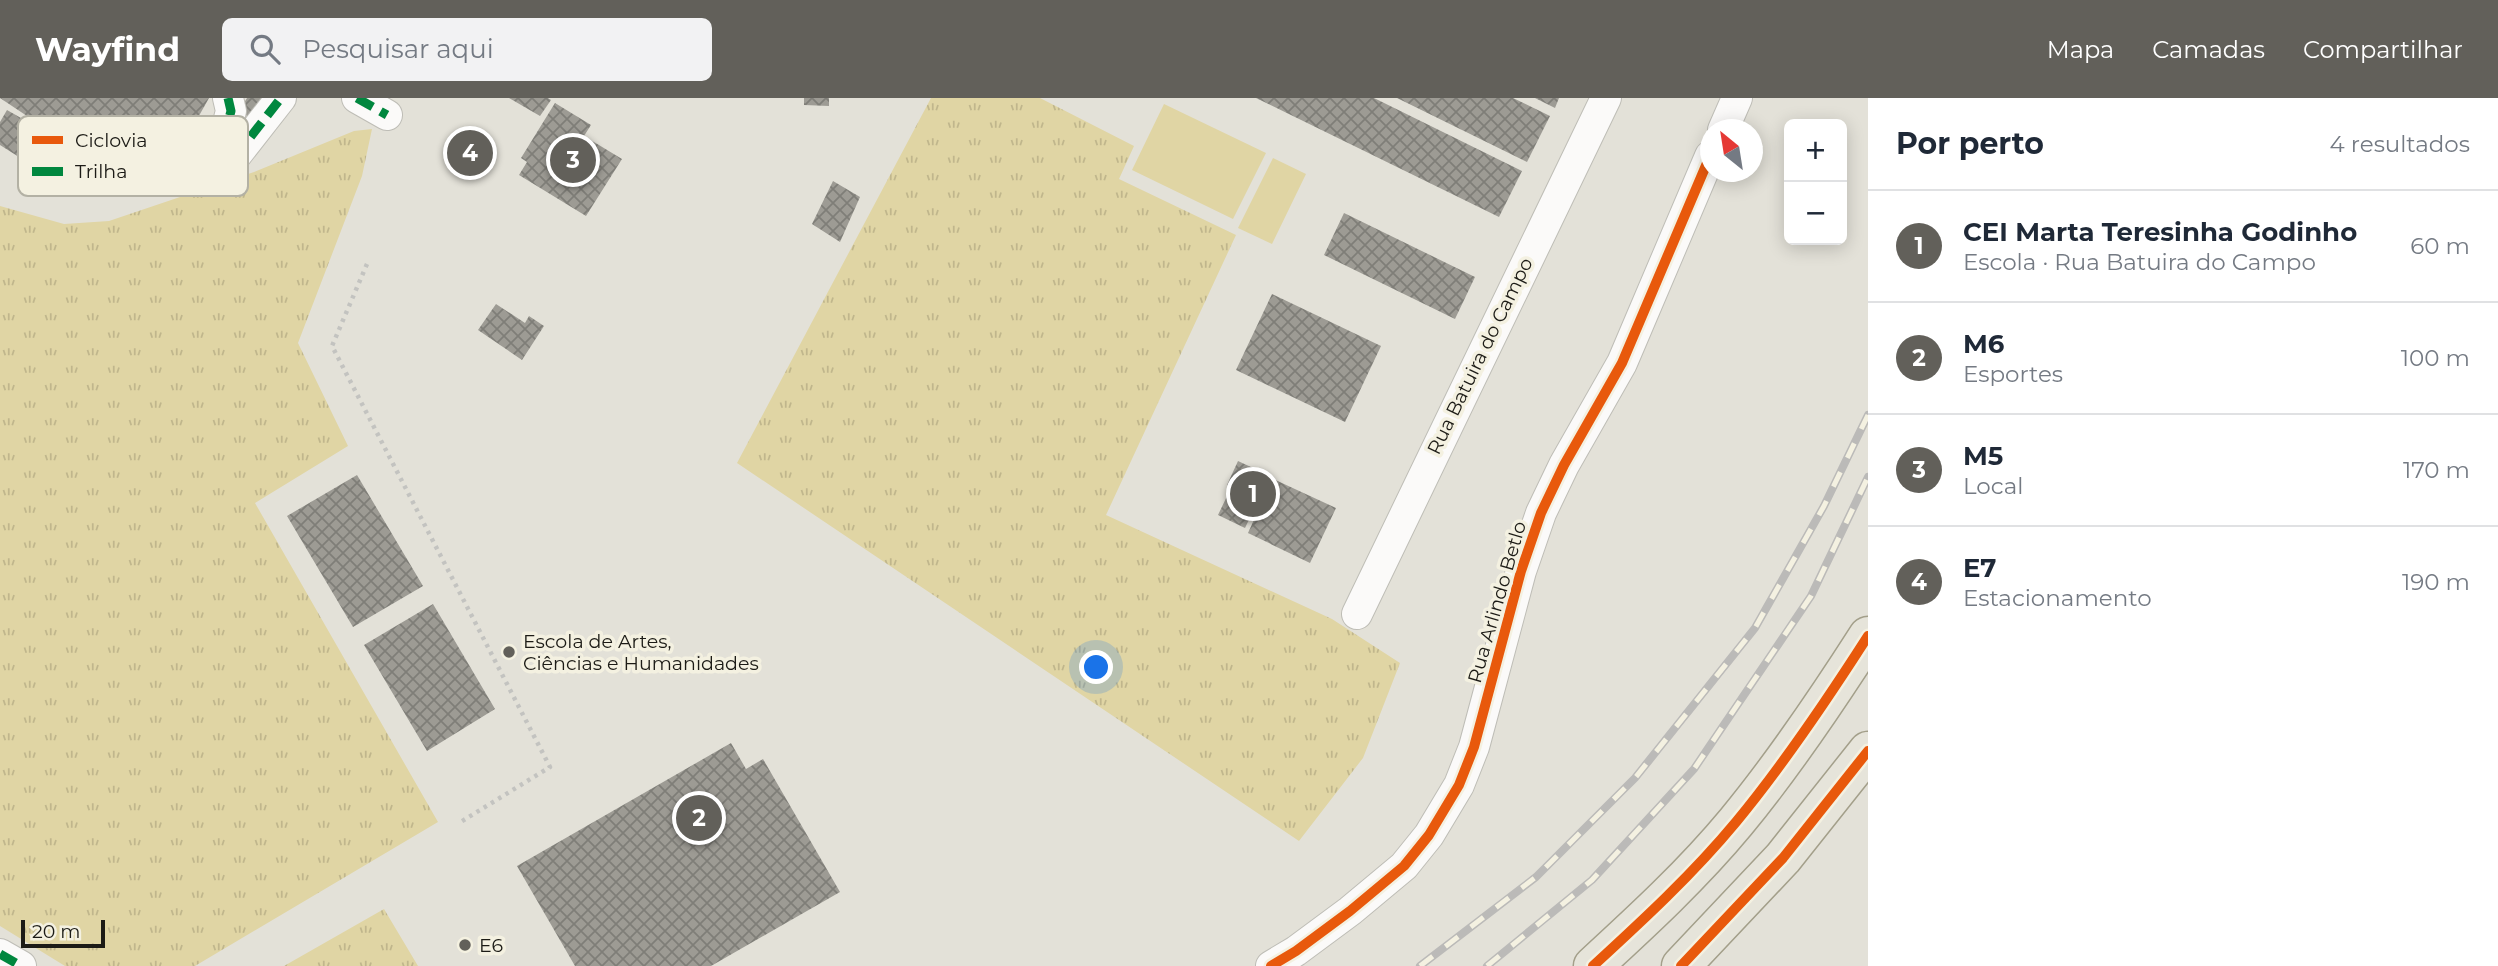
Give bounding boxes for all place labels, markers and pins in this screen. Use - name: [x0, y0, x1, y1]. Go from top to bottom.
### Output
- pin: 4: [447, 127, 493, 179]
- pin: 3: [550, 134, 596, 186]
- pin: 1: [1230, 468, 1276, 520]
- place label: Escola de Artes, Ciências e Humanidades: [523, 630, 759, 675]
- marker: Escola de Artes, Ciências e Humanidades: [501, 644, 517, 660]
- pin: 2: [676, 792, 722, 844]
- place label: E6: [479, 934, 503, 957]
- marker: E6: [457, 937, 473, 953]

